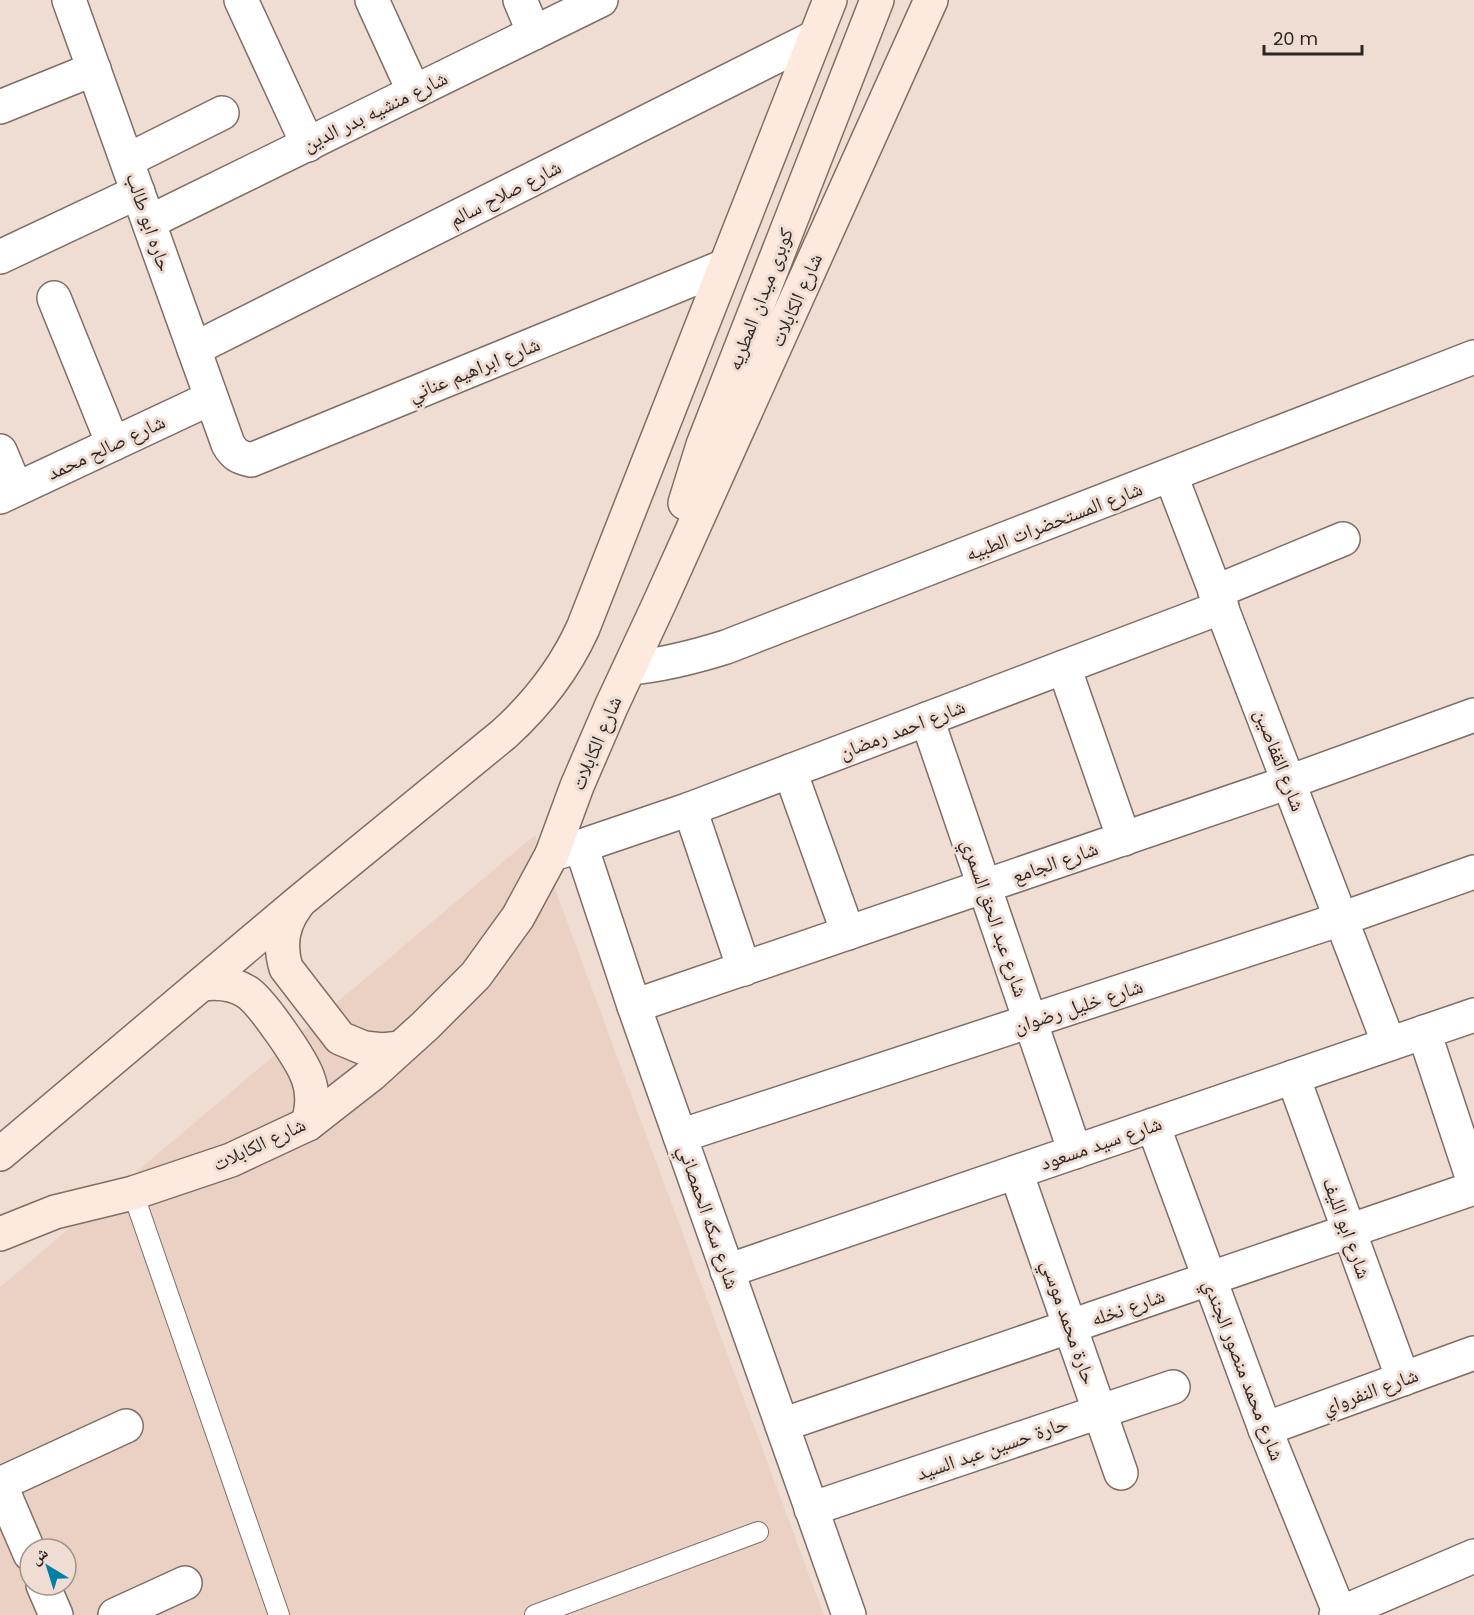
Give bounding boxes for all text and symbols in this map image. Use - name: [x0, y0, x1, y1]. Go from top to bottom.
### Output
- scale bar: [1264, 18, 1362, 56]
- text: 20 m: [1273, 26, 1318, 51]
- street label: شارع منشيه بدر الدين: [298, 64, 452, 158]
- street label: شارع صلاح سالم: [444, 153, 566, 233]
- street label: حاره ابو طالب: [119, 169, 179, 275]
- street label: كوبرى ميدان المطريه: [720, 224, 800, 374]
- street label: شارع الكابلات: [763, 249, 829, 351]
- street label: شارع ابراهيم عناني: [404, 330, 545, 410]
- street label: شارع صالح محمد: [42, 407, 170, 487]
- street label: شارع المستحضرات الطبيه: [962, 474, 1146, 568]
- street label: شارع الكابلات: [564, 692, 628, 794]
- street label: شارع احمد رمضان: [835, 692, 969, 766]
- street label: شارع القفاصين: [1248, 705, 1312, 815]
- street label: شارع الجامع: [1008, 834, 1102, 890]
- street label: شارع عبد الحق السمري: [953, 835, 1035, 1002]
- street label: شارع خليل رضوان: [1010, 972, 1146, 1040]
- street label: شارع سيد مسعود: [1036, 1109, 1166, 1177]
- street label: شارع الكابلات: [208, 1110, 310, 1178]
- street label: شارع سكه الحمصاني: [669, 1141, 747, 1293]
- street label: شارع ابو الليف: [1316, 1174, 1378, 1282]
- street label: حارة محمد موسي: [1033, 1256, 1103, 1389]
- street label: شارع محمد منصور الجندي: [1195, 1275, 1291, 1465]
- street label: شارع نخله: [1087, 1281, 1169, 1333]
- street label: شارع النفرواي: [1318, 1361, 1423, 1423]
- street label: حارة حسين عبد السيد: [912, 1409, 1072, 1487]
- north arrow: [18, 1537, 78, 1597]
- text: ش: [25, 1541, 53, 1570]

